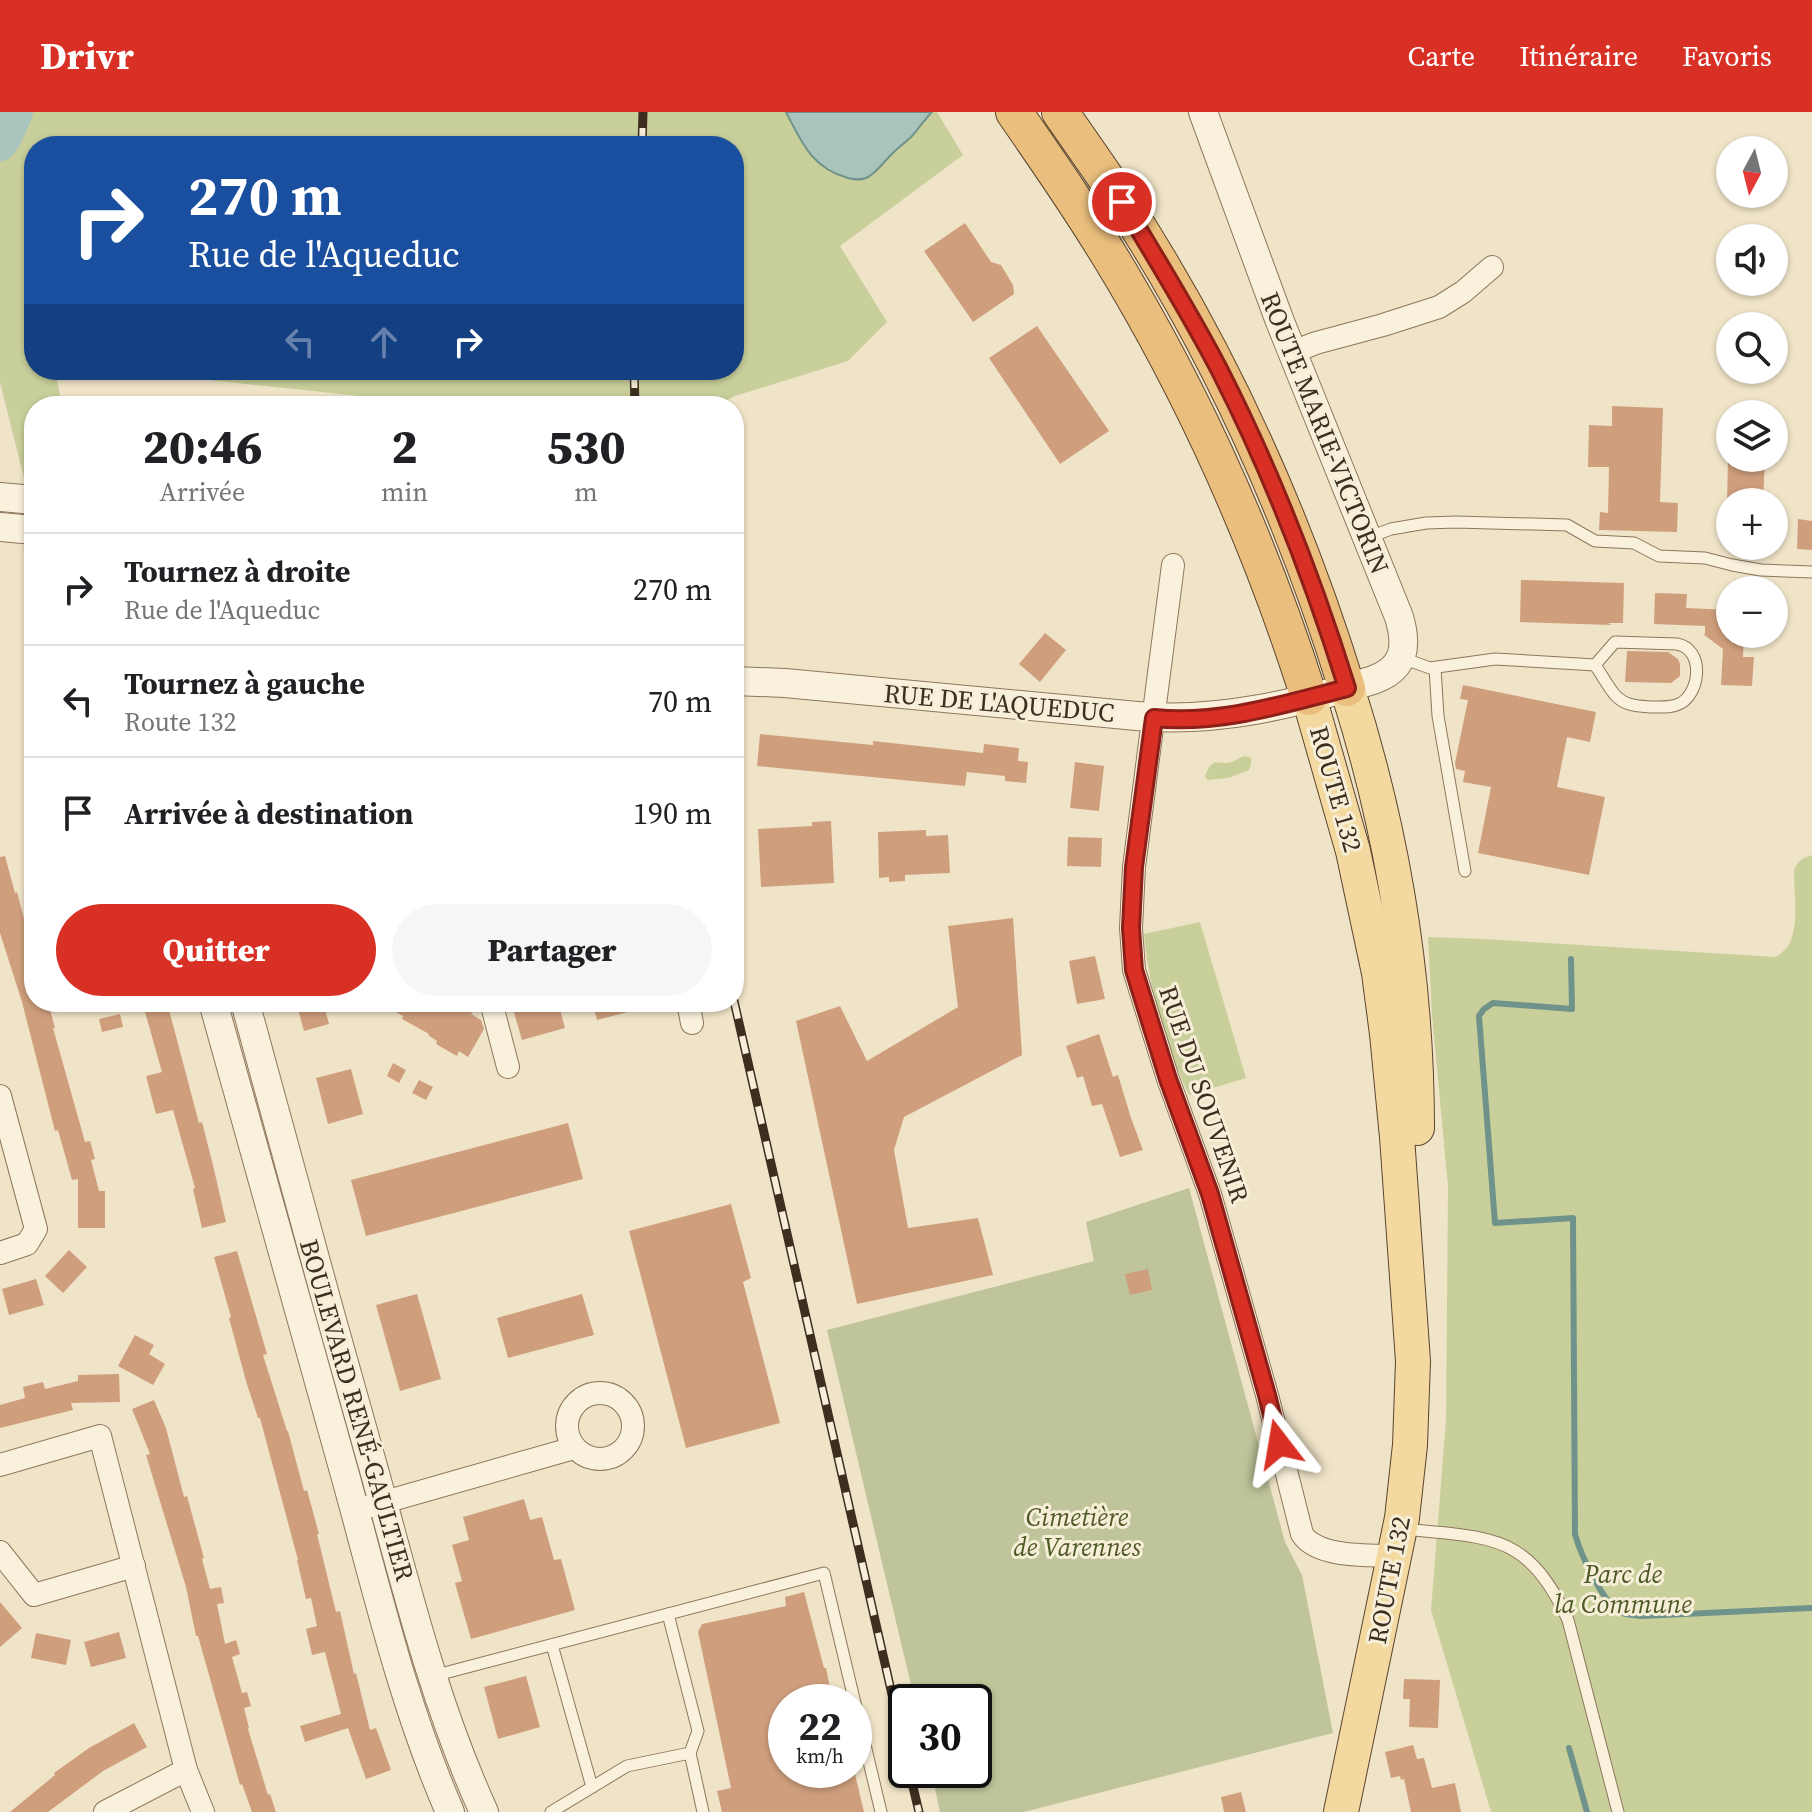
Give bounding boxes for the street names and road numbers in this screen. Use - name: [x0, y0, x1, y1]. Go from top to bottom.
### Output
- street label: ROUTE MARIE-VICTORIN: [1252, 287, 1398, 579]
- street label: RUE DE L'AQUEDUC: [882, 675, 1116, 731]
- street label: ROUTE 132: [1301, 722, 1371, 856]
- street label: RUE DU SOUVENIR: [1150, 981, 1258, 1207]
- street label: BOULEVARD RENÉ-GAULTIER: [291, 1235, 423, 1585]
- street label: ROUTE 132: [1359, 1513, 1419, 1647]

